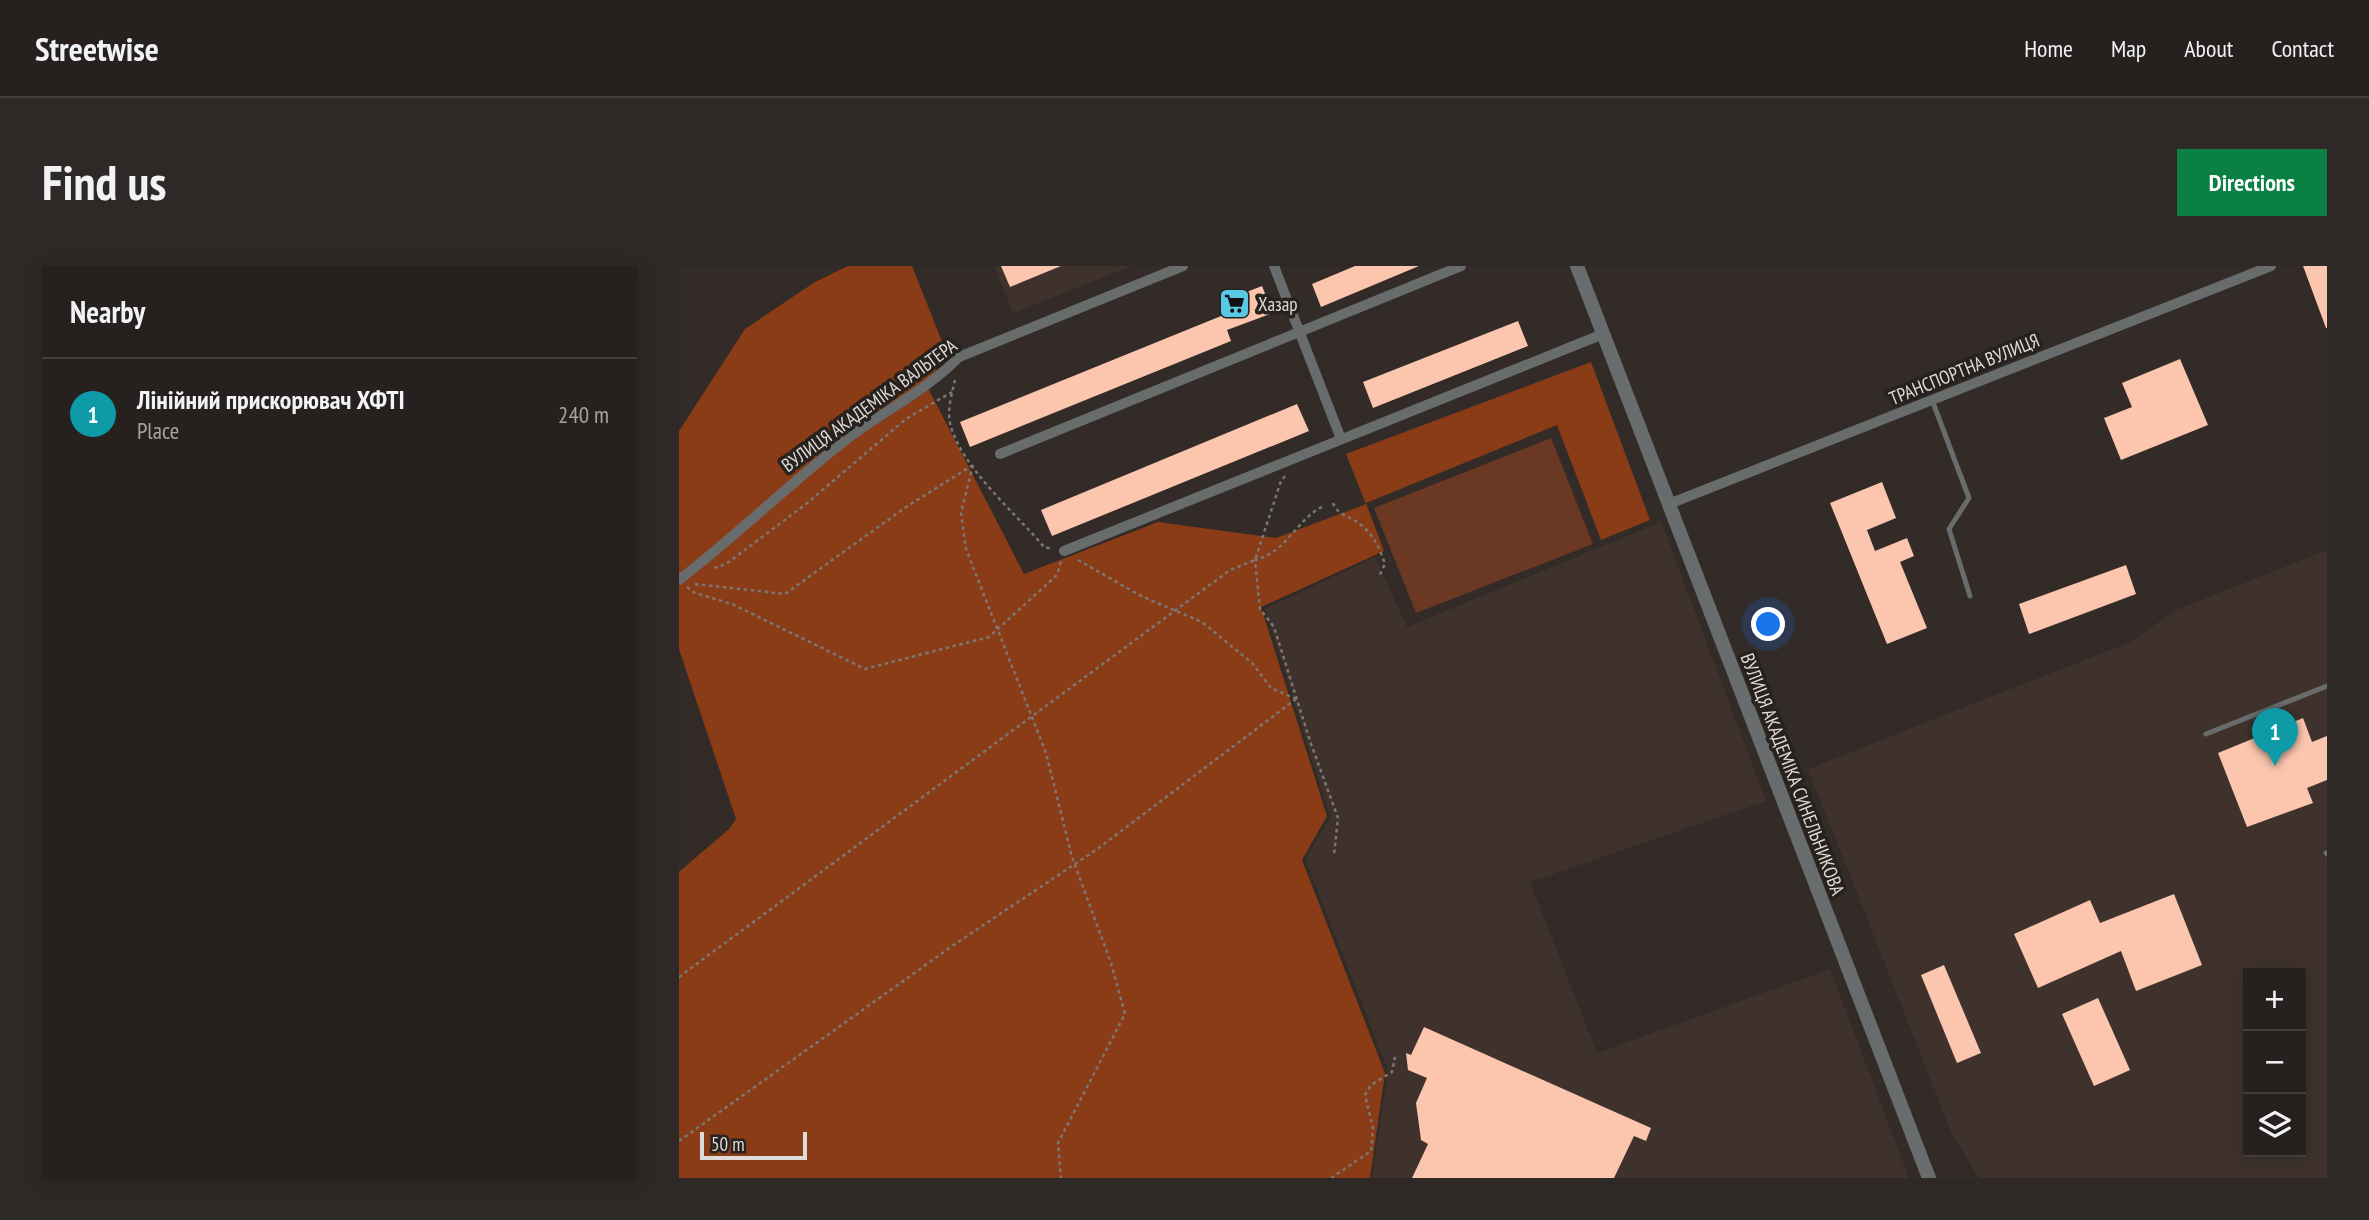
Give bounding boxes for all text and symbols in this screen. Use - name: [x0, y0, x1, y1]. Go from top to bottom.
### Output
- text: Streetwise: [35, 27, 159, 70]
- text: Home: [2024, 33, 2073, 64]
- text: Map: [2111, 33, 2146, 64]
- text: About: [2184, 33, 2233, 64]
- text: Contact: [2271, 33, 2334, 64]
- button: Directions: [2177, 149, 2327, 216]
- text: Find us: [42, 150, 166, 214]
- supermarket icon: Хазар: [1218, 287, 1252, 321]
- text: Nearby: [70, 292, 145, 331]
- place label: Хазар: [1258, 292, 1298, 316]
- street label: ТРАНСПОРТНА ВУЛИЦЯ: [1885, 328, 2043, 410]
- street label: ВУЛИЦЯ АКАДЕМІКА ВАЛЬТЕРА: [777, 333, 961, 477]
- text: Лінійний прискорювач ХФТІ: [137, 383, 405, 416]
- text: 1: [88, 400, 99, 429]
- text: 240 m: [558, 400, 609, 429]
- text: Place: [137, 416, 179, 445]
- your location: [1751, 607, 1785, 641]
- street label: ВУЛИЦЯ АКАДЕМІКА СИНЕЛЬНИКОВА: [1736, 650, 1850, 898]
- pin: 1: [2252, 708, 2298, 766]
- map controls: [2243, 968, 2306, 1157]
- button: +: [2243, 968, 2306, 1031]
- button: −: [2243, 1031, 2306, 1094]
- button: layers: [2243, 1094, 2306, 1157]
- scale bar: [700, 1129, 807, 1161]
- text: 50 m: [711, 1132, 745, 1156]

